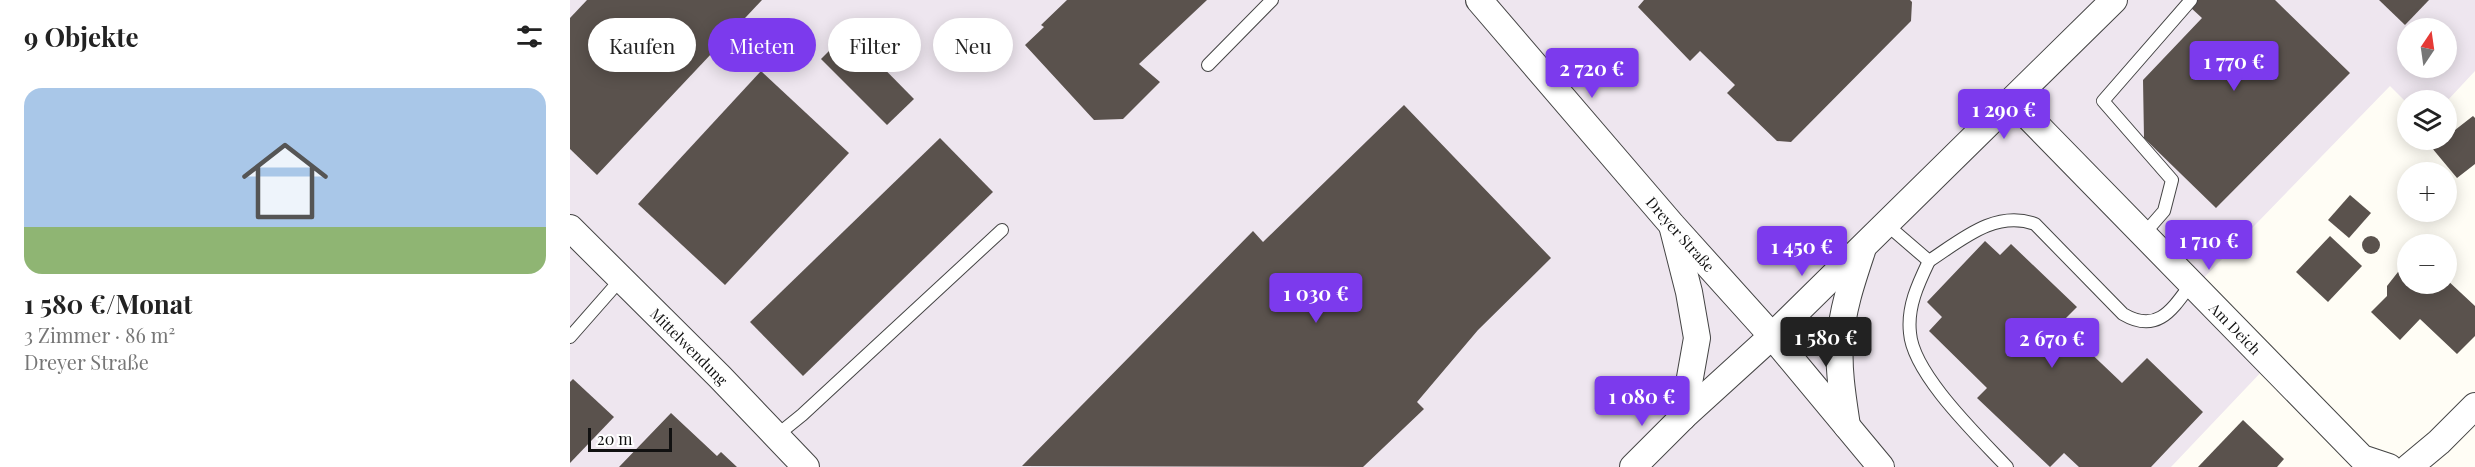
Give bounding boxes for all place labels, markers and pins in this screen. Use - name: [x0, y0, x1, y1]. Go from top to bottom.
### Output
- pin: 1 770 €: [2179, 41, 2289, 92]
- pin: 2 720 €: [1537, 48, 1647, 99]
- pin: 1 290 €: [1949, 89, 2059, 140]
- pin: 1 710 €: [2154, 220, 2264, 271]
- pin: 1 450 €: [1747, 226, 1857, 277]
- pin: 1 030 €: [1261, 273, 1371, 324]
- pin: 1 580 €: [1771, 317, 1881, 368]
- pin: 2 670 €: [1997, 318, 2107, 369]
- pin: 1 080 €: [1587, 376, 1697, 427]

